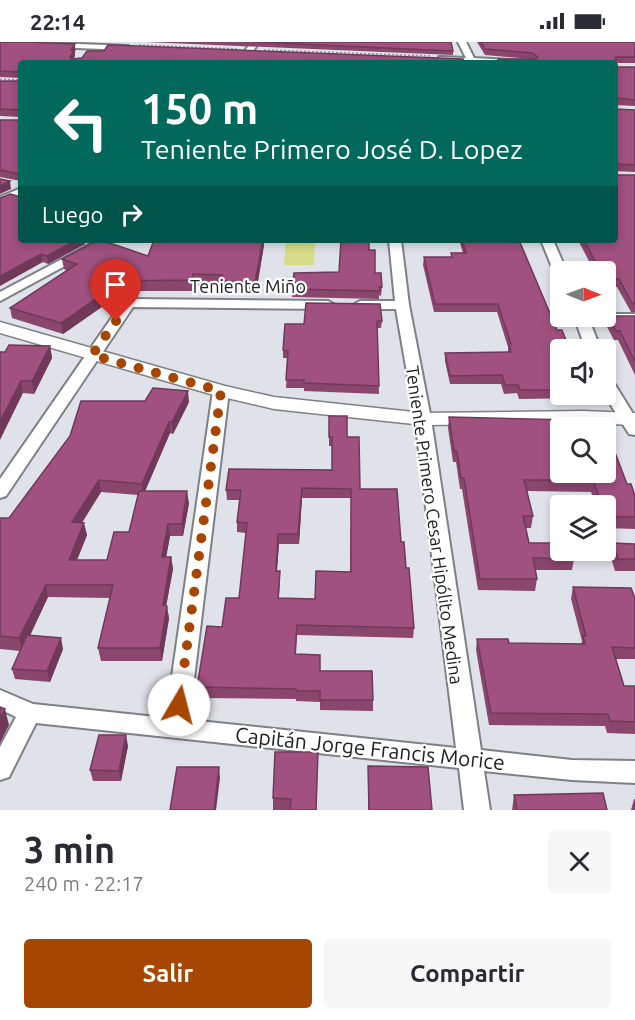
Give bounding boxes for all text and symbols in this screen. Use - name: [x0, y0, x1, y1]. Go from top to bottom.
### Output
- text: 22:14: [30, 9, 85, 34]
- icon: left: [42, 84, 120, 162]
- text: 150 m: [141, 85, 258, 132]
- text: Teniente Primero José D. Lopez: [141, 134, 523, 164]
- icon: right: [115, 198, 148, 231]
- text: Luego: [42, 202, 103, 227]
- pin: [90, 259, 141, 321]
- north arrow: [550, 261, 616, 327]
- map controls: [550, 261, 616, 561]
- icon: arrive: [99, 268, 132, 301]
- street label: Teniente Miño: [190, 276, 306, 296]
- button: sound: [550, 339, 616, 405]
- street label: Teniente Primero Cesar Hipólito Medina: [403, 364, 467, 686]
- button: search: [550, 417, 616, 483]
- button: layers: [550, 495, 616, 561]
- position arrow: [147, 673, 211, 737]
- street label: Capitán Jorge Francis Morice: [234, 722, 506, 774]
- text: 3 min: [24, 829, 115, 870]
- button: close: [548, 830, 611, 893]
- text: 240 m · 22:17: [24, 872, 144, 895]
- button: Salir: [24, 939, 312, 1008]
- button: Compartir: [324, 939, 611, 1008]

